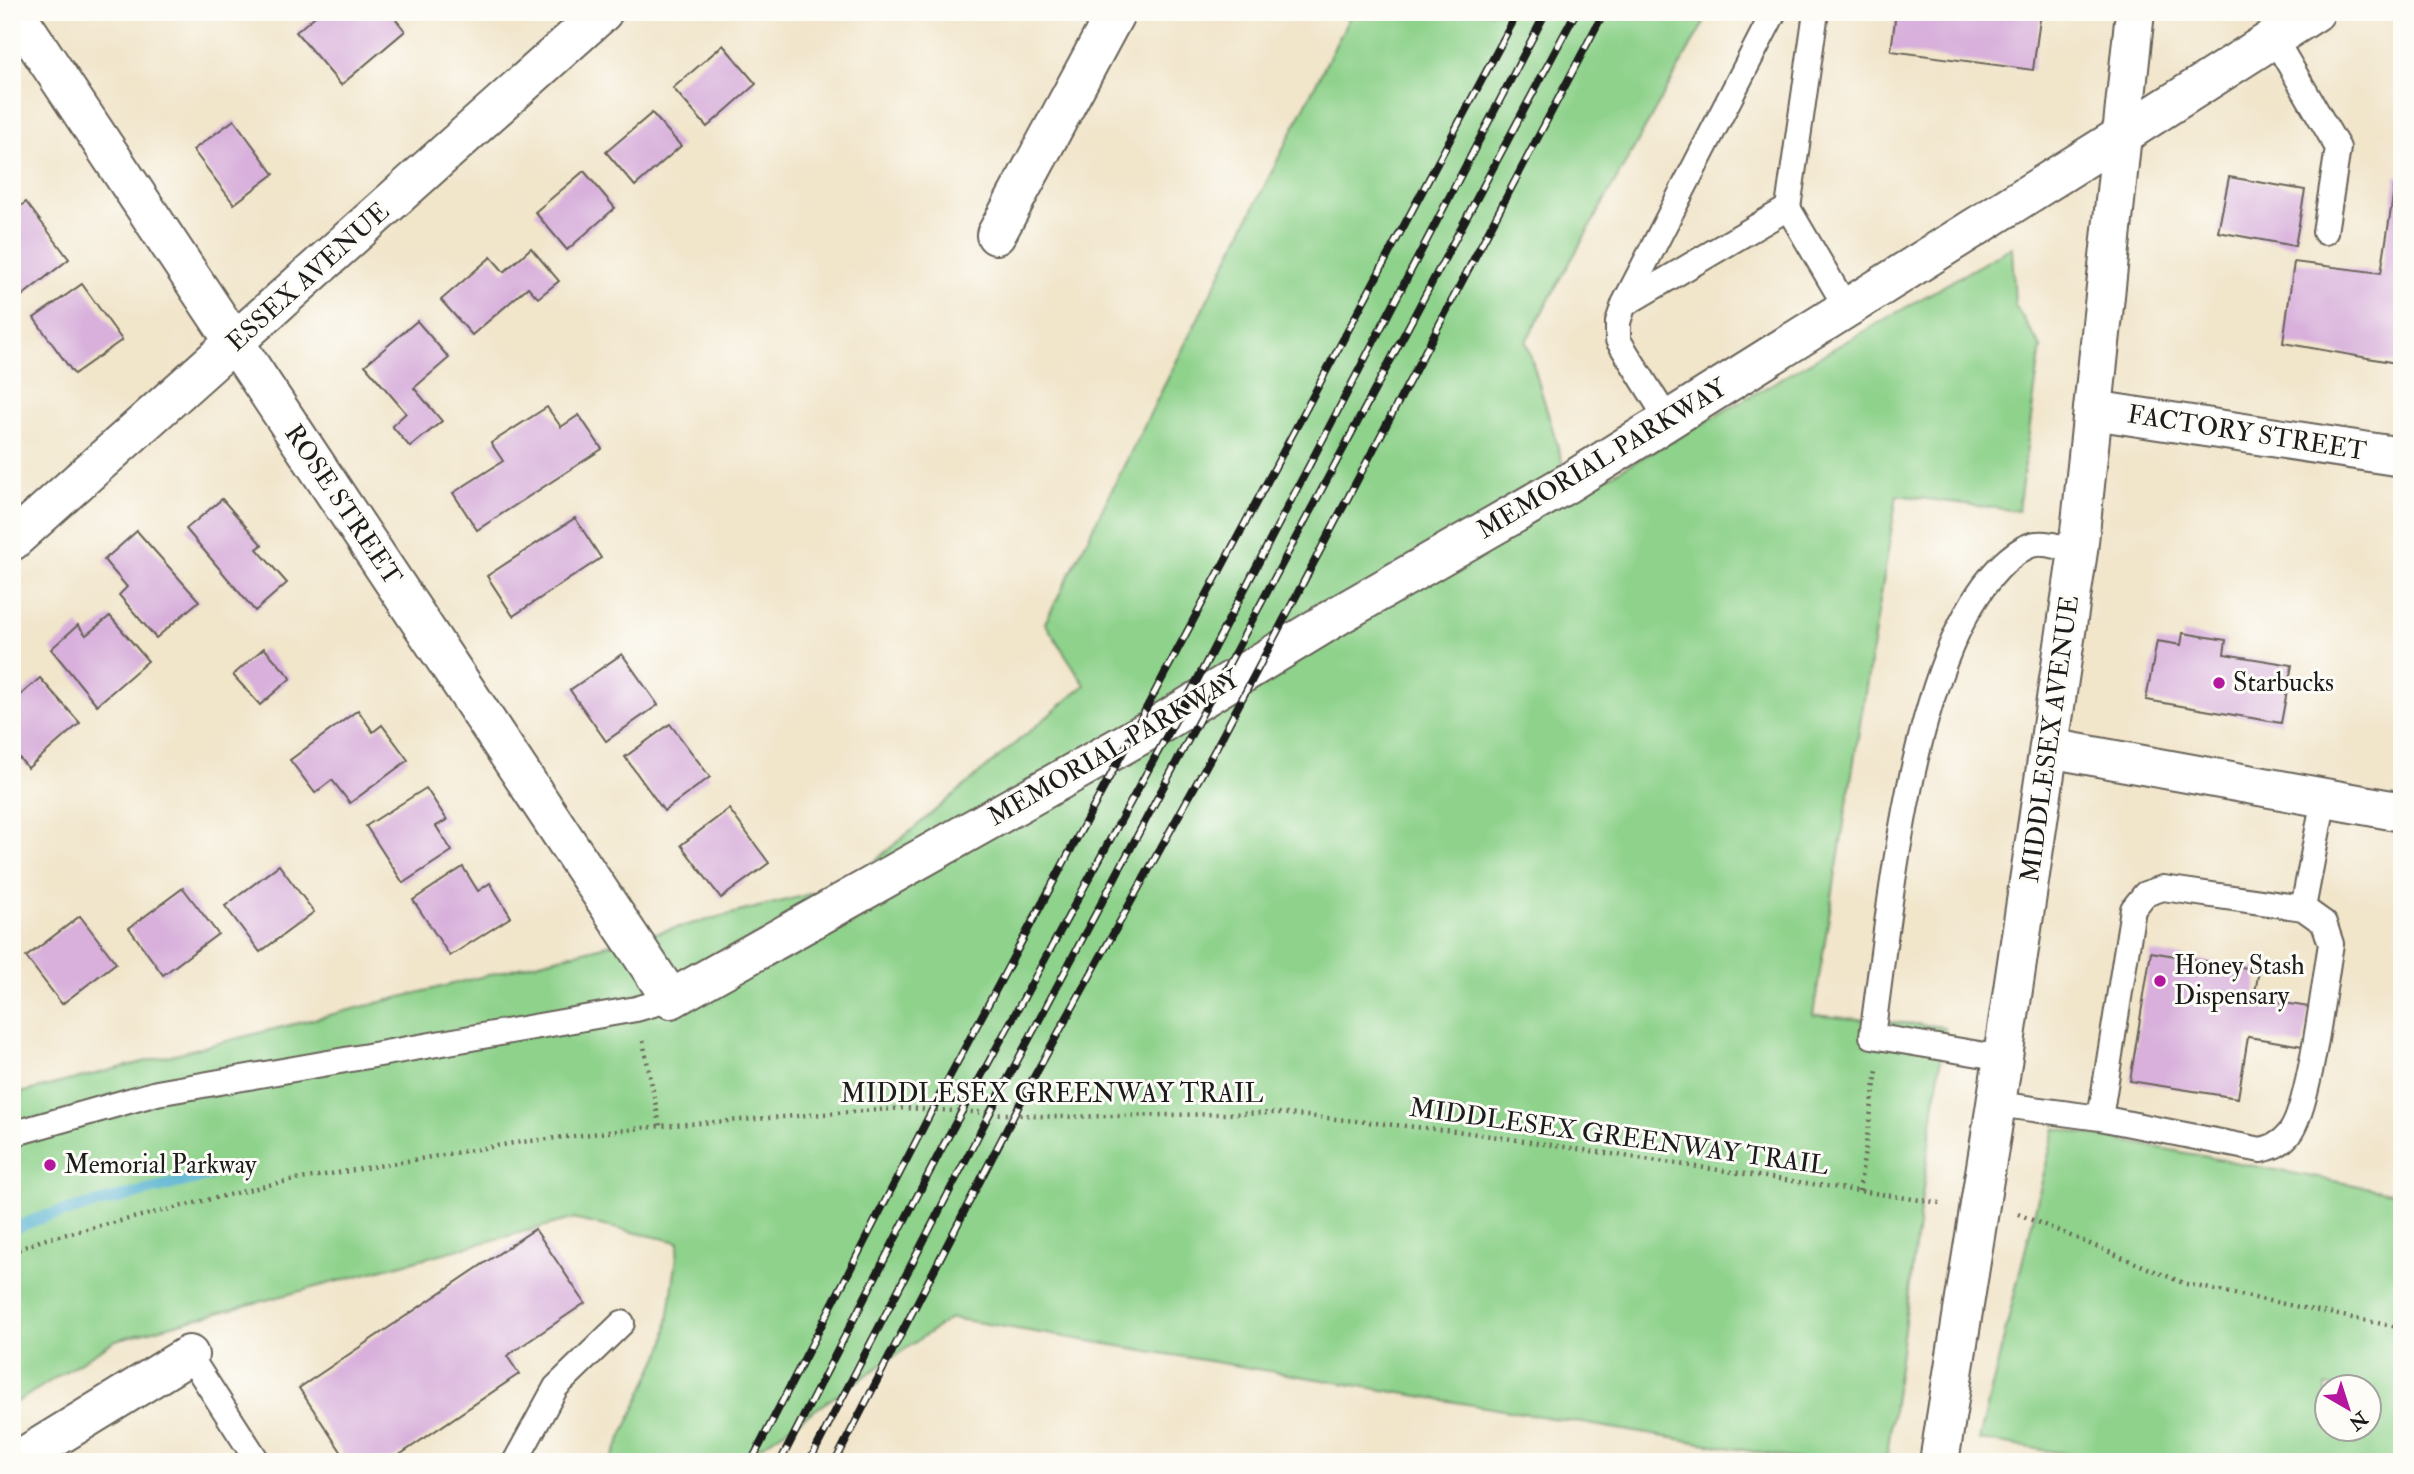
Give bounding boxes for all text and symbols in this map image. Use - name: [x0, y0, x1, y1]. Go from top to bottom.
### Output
- street label: ESSEX AVENUE: [220, 196, 396, 358]
- street label: MEMORIAL PARKWAY: [1471, 371, 1734, 546]
- street label: FACTORY STREET: [2125, 398, 2369, 468]
- street label: ROSE STREET: [277, 419, 409, 591]
- street label: MIDDLESEX AVENUE: [2014, 593, 2086, 885]
- street label: MEMORIAL PARKWAY: [982, 662, 1247, 833]
- place label: Starbucks: [2233, 667, 2334, 699]
- marker: Starbucks: [2211, 675, 2227, 691]
- place label: Honey Stash Dispensary: [2174, 950, 2305, 1013]
- marker: Honey Stash Dispensary: [2152, 973, 2168, 989]
- street label: MIDDLESEX GREENWAY TRAIL: [841, 1078, 1264, 1110]
- street label: MIDDLESEX GREENWAY TRAIL: [1407, 1092, 1831, 1182]
- place label: Memorial Parkway: [64, 1149, 257, 1181]
- marker: Memorial Parkway: [42, 1157, 58, 1173]
- north arrow: [2312, 1372, 2382, 1442]
- text: N: [2343, 1405, 2373, 1436]

